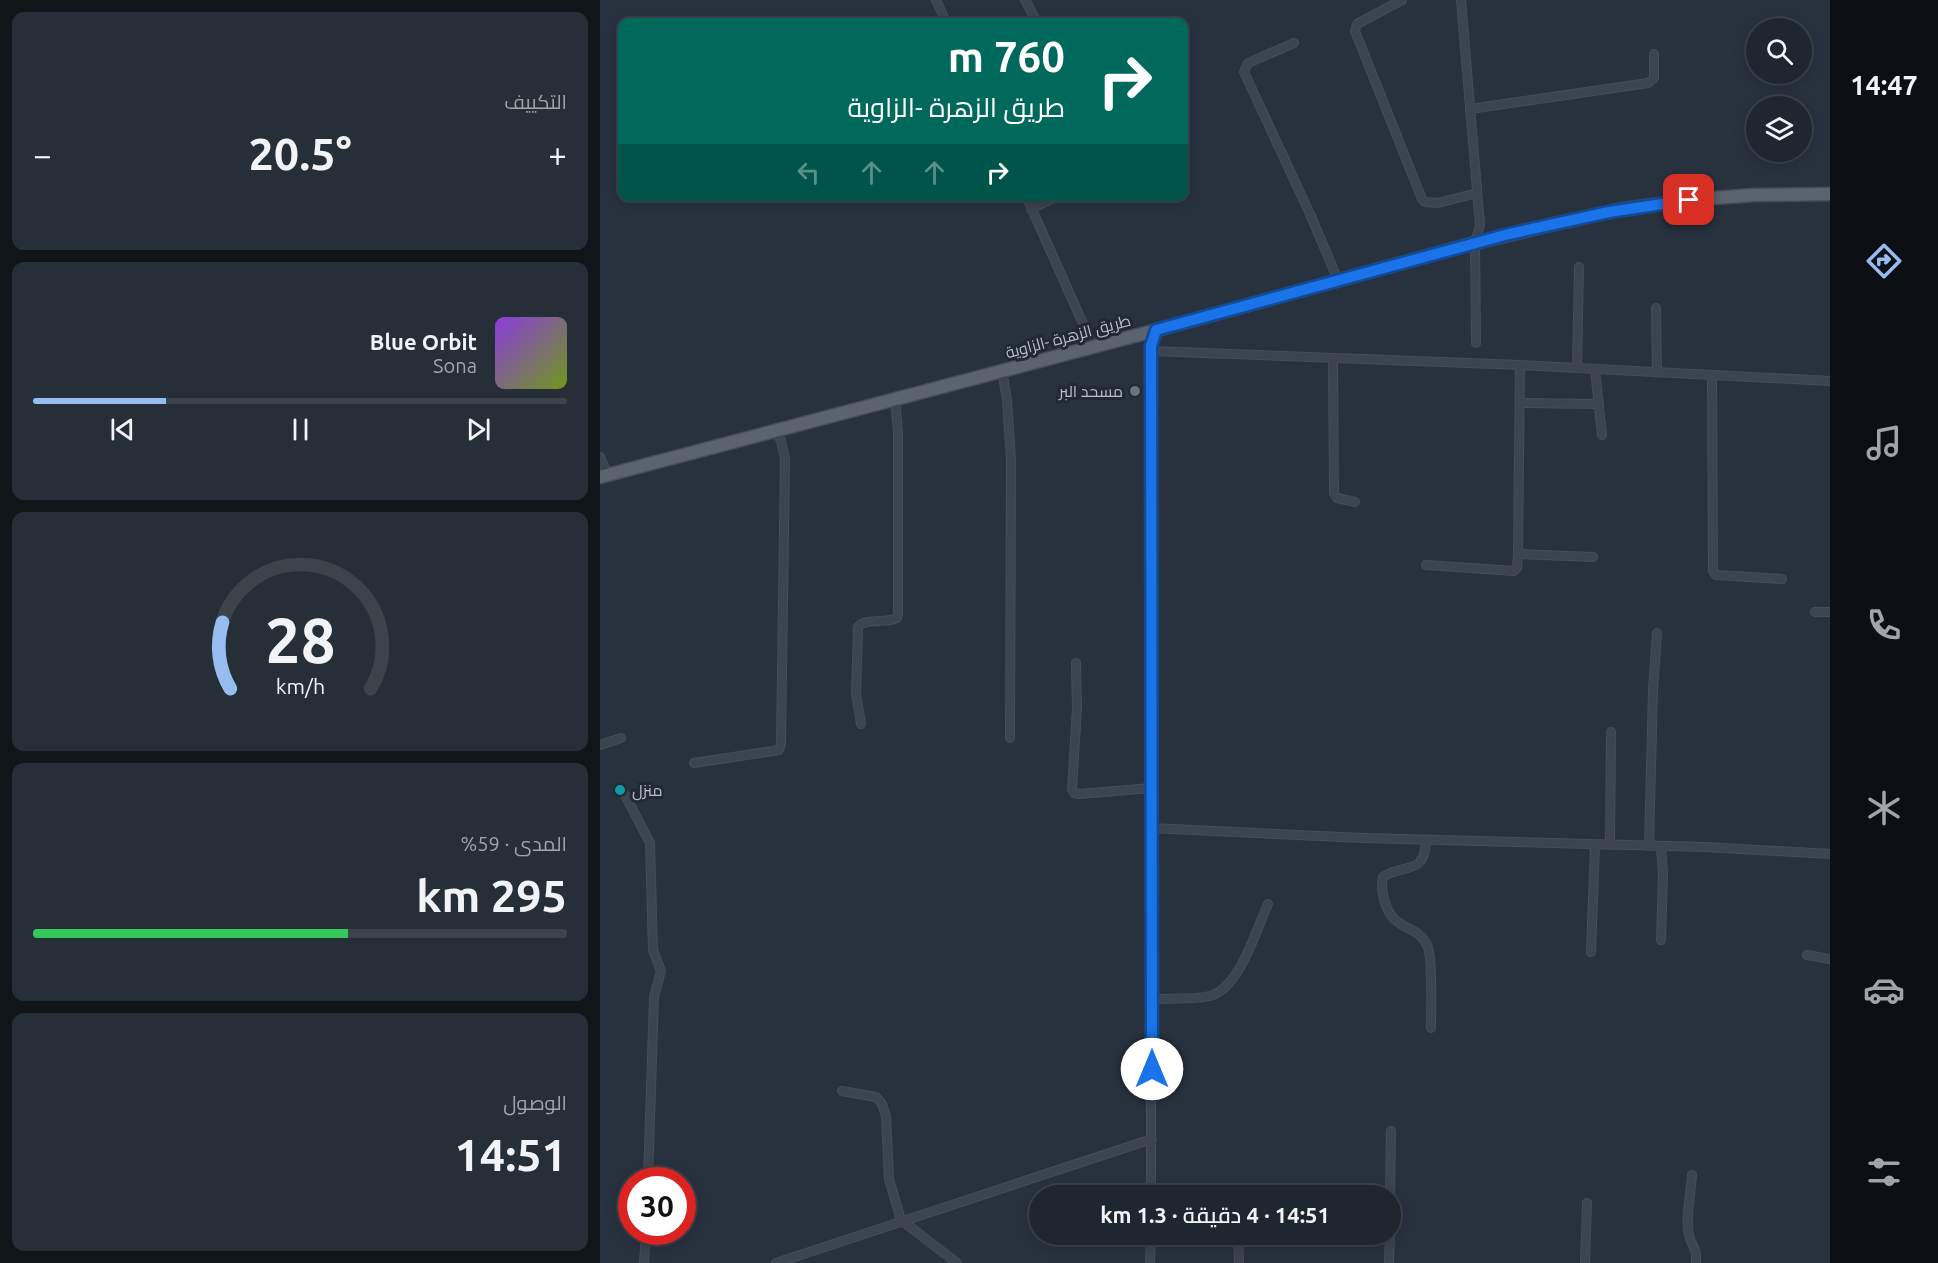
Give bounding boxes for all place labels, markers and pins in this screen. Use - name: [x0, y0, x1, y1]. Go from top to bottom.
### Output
- pin: [1663, 174, 1714, 225]
- place label: مسحد البر: [1058, 382, 1123, 401]
- marker: مسحد البر: [1128, 384, 1142, 398]
- place label: منزل: [632, 781, 662, 801]
- marker: منزل: [613, 783, 627, 797]

